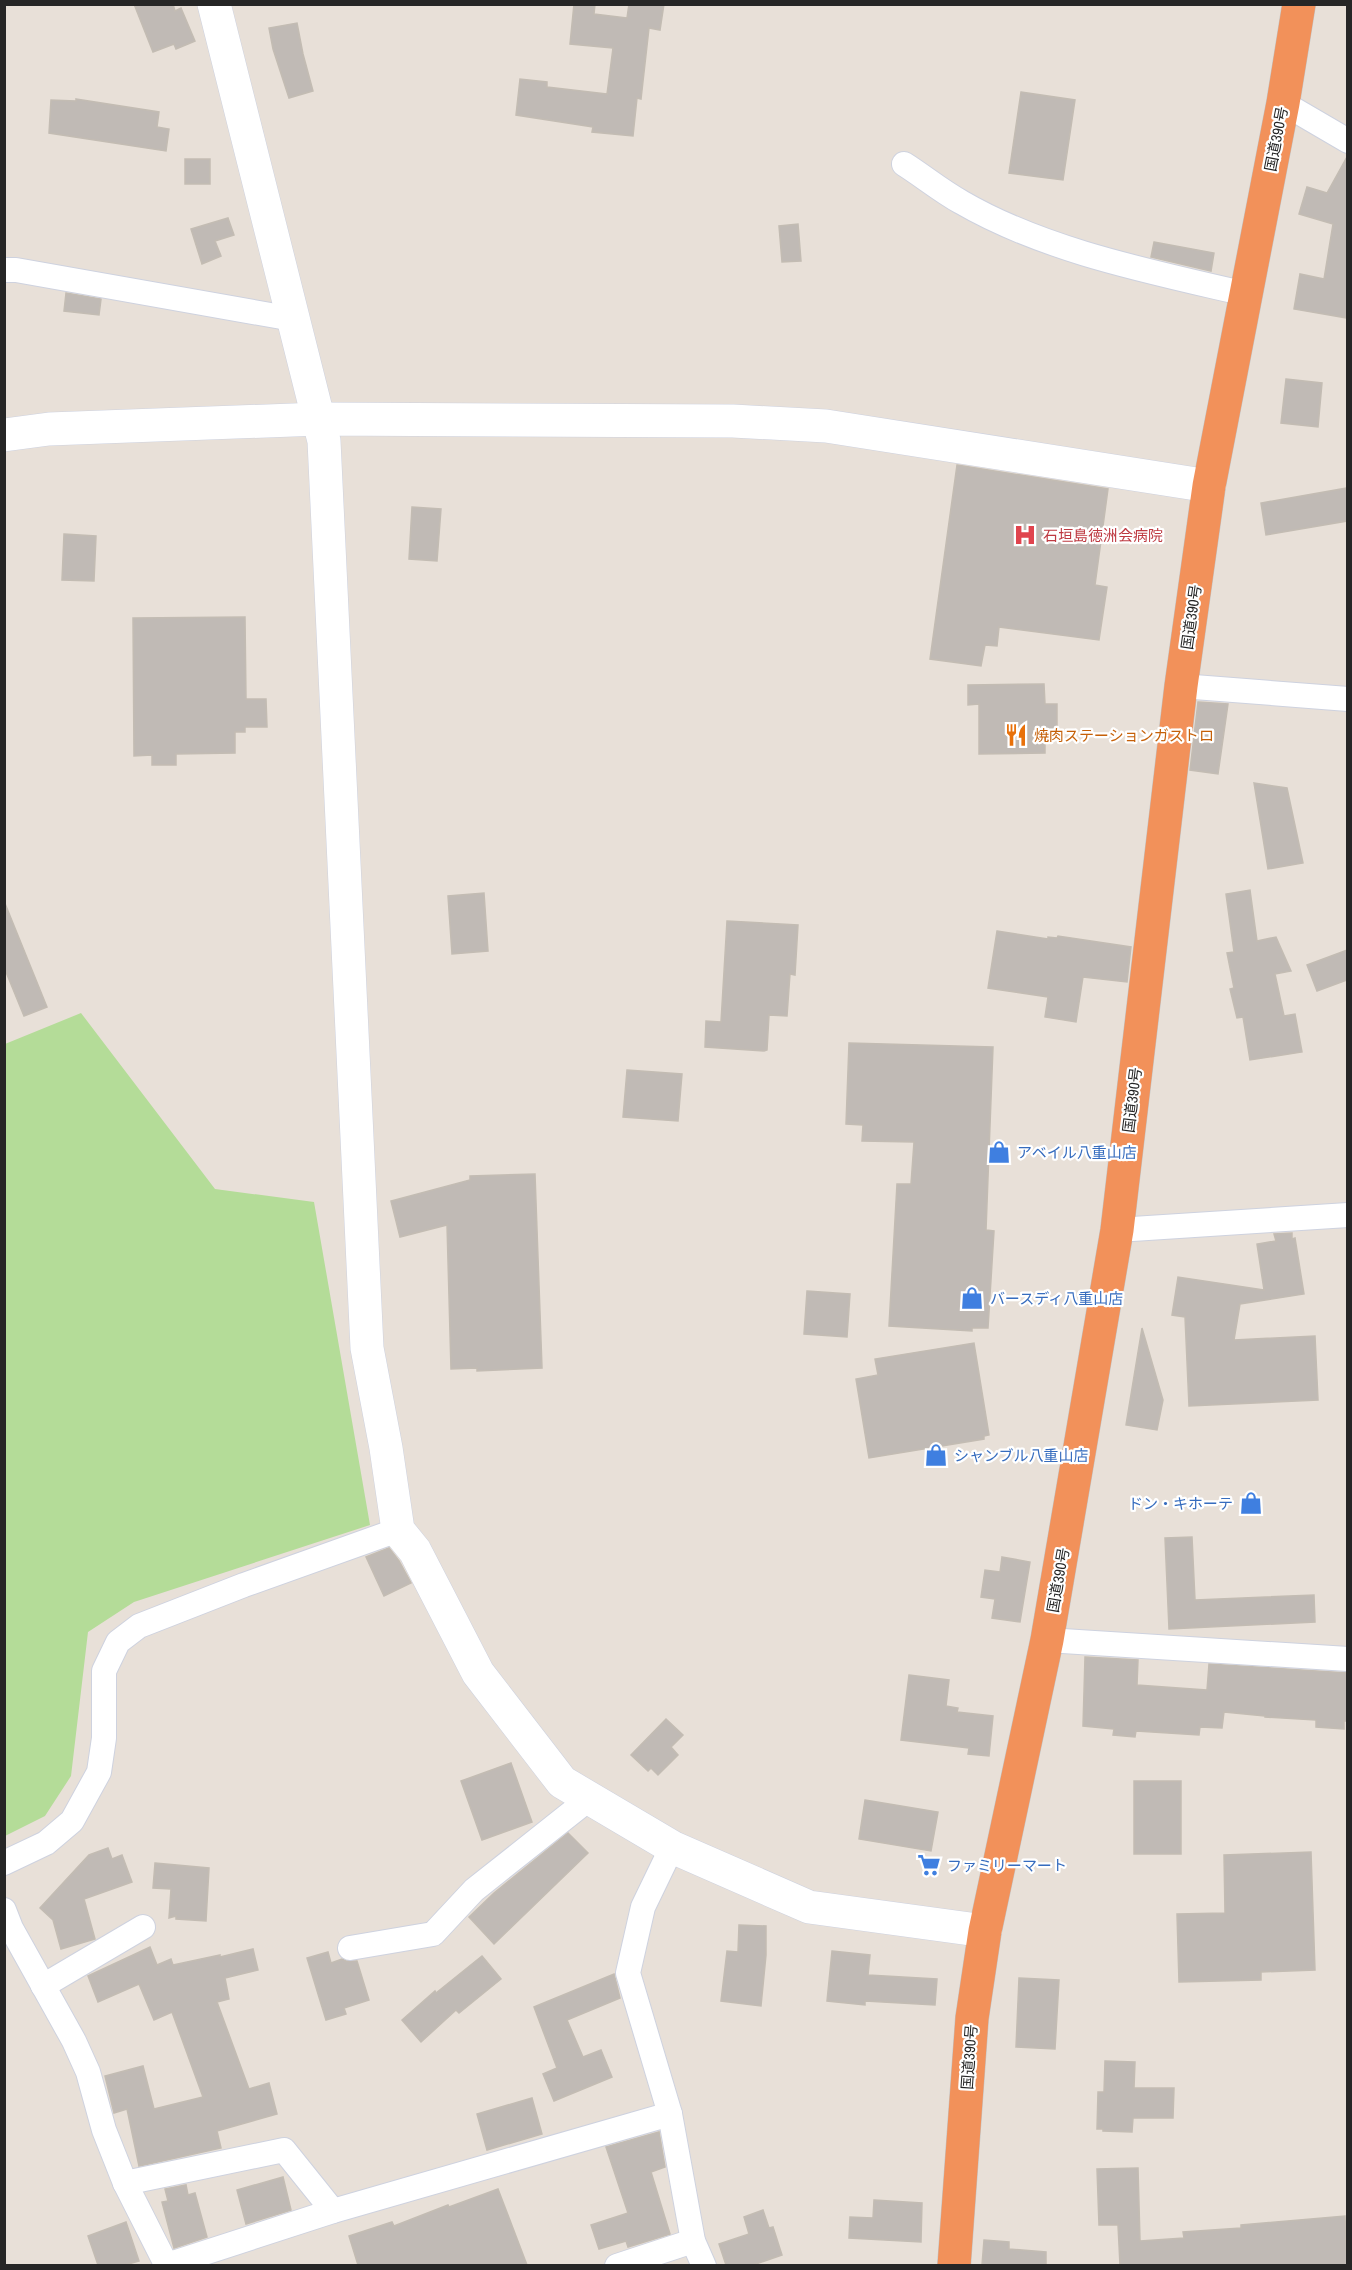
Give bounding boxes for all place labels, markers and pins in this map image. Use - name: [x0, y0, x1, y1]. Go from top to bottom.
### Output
- hospital icon: 石垣島徳洲会病院: [1012, 522, 1038, 548]
- place label: 石垣島徳洲会病院: [1043, 525, 1163, 546]
- restaurant icon: 焼肉ステーションガストロ: [1003, 722, 1029, 748]
- place label: 焼肉ステーションガストロ: [1034, 725, 1214, 746]
- shop icon: アベイル八重山店: [986, 1139, 1012, 1165]
- place label: アベイル八重山店: [1017, 1142, 1137, 1163]
- shop icon: バースディ八重山店: [959, 1285, 985, 1311]
- place label: バースディ八重山店: [990, 1288, 1123, 1309]
- shop icon: シャンブル八重山店: [923, 1442, 949, 1468]
- place label: シャンブル八重山店: [954, 1445, 1089, 1466]
- shop icon: ドン・キホーテ: [1238, 1490, 1264, 1516]
- place label: ドン・キホーテ: [1128, 1493, 1233, 1514]
- supermarket icon: ファミリーマート: [916, 1852, 942, 1878]
- place label: ファミリーマート: [947, 1855, 1067, 1876]

